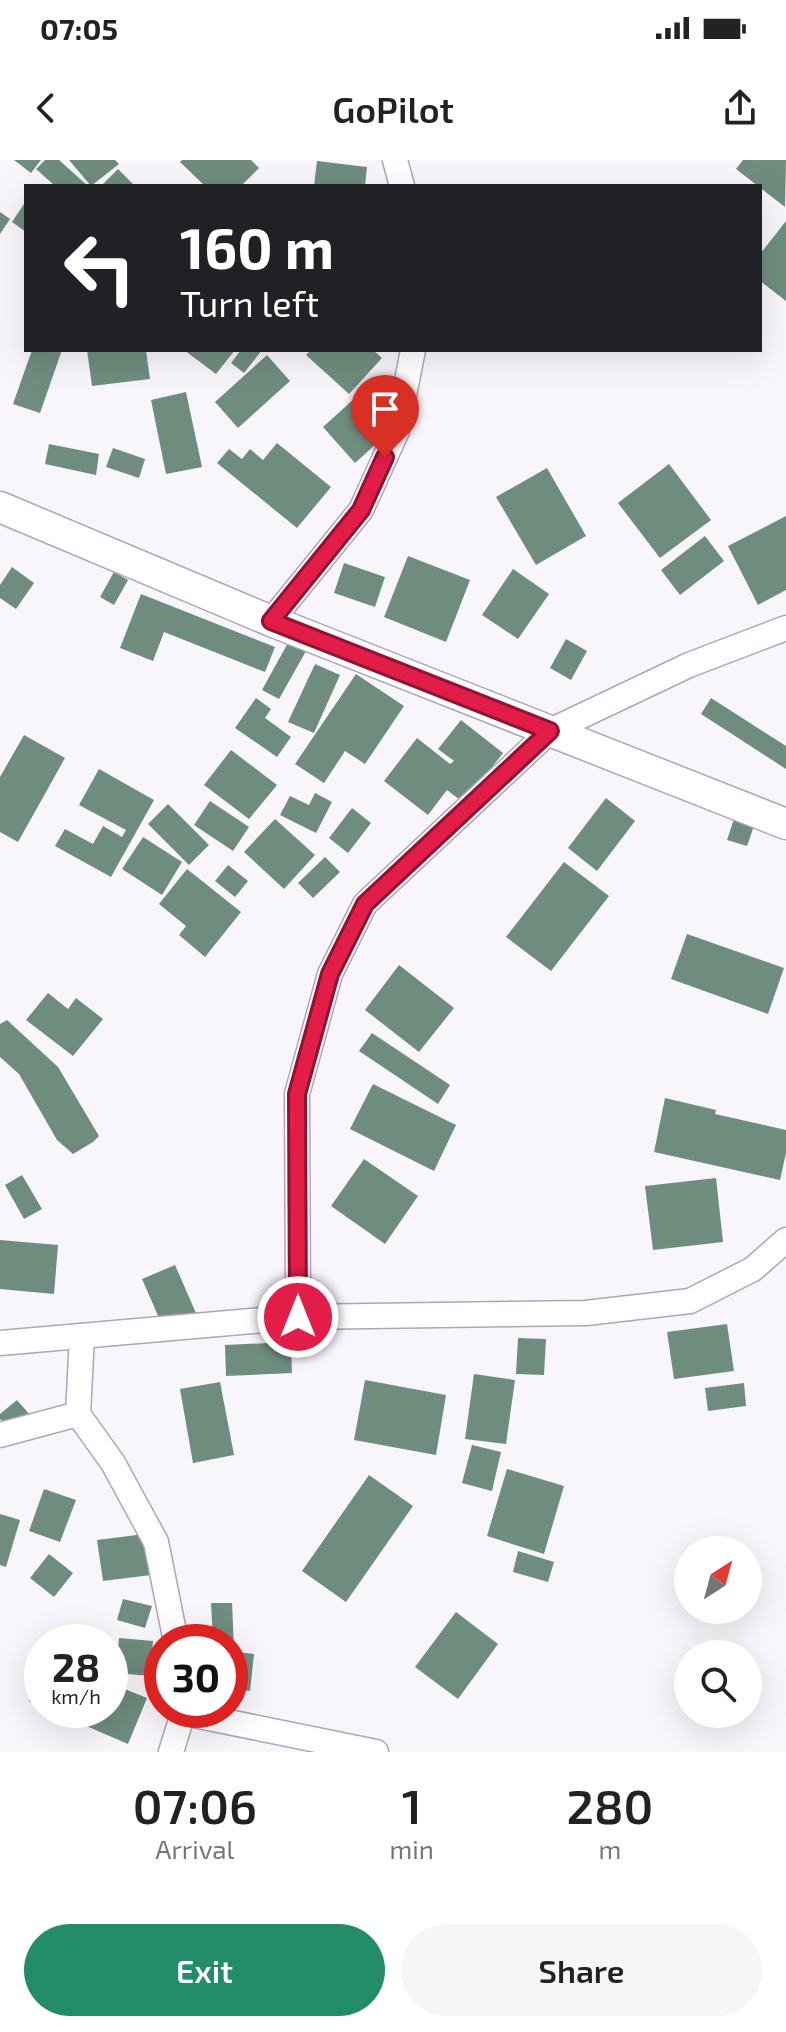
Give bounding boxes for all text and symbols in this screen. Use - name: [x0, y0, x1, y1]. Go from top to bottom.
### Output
- text: 07:05: [40, 10, 118, 46]
- icon: back: [24, 86, 68, 130]
- icon: share: [718, 86, 762, 130]
- text: GoPilot: [332, 87, 454, 130]
- text: 160 m: [180, 213, 334, 280]
- icon: left: [48, 216, 152, 320]
- text: Turn left: [180, 281, 319, 324]
- pin: [351, 375, 419, 457]
- icon: arrive: [363, 387, 407, 431]
- position arrow: [256, 1275, 340, 1359]
- north arrow: [674, 1536, 762, 1624]
- map controls: [674, 1536, 762, 1728]
- speed limit sign: 30: [144, 1624, 248, 1728]
- button: search: [674, 1640, 762, 1728]
- text: 28: [52, 1642, 100, 1690]
- text: km/h: [51, 1684, 101, 1708]
- text: 07:06: [133, 1776, 257, 1834]
- text: 1: [402, 1776, 422, 1834]
- text: 280: [567, 1776, 653, 1834]
- text: Arrival: [155, 1833, 234, 1864]
- text: min: [390, 1833, 434, 1864]
- text: m: [599, 1833, 621, 1864]
- button: Exit: [24, 1924, 385, 2016]
- button: Share: [401, 1924, 762, 2016]

